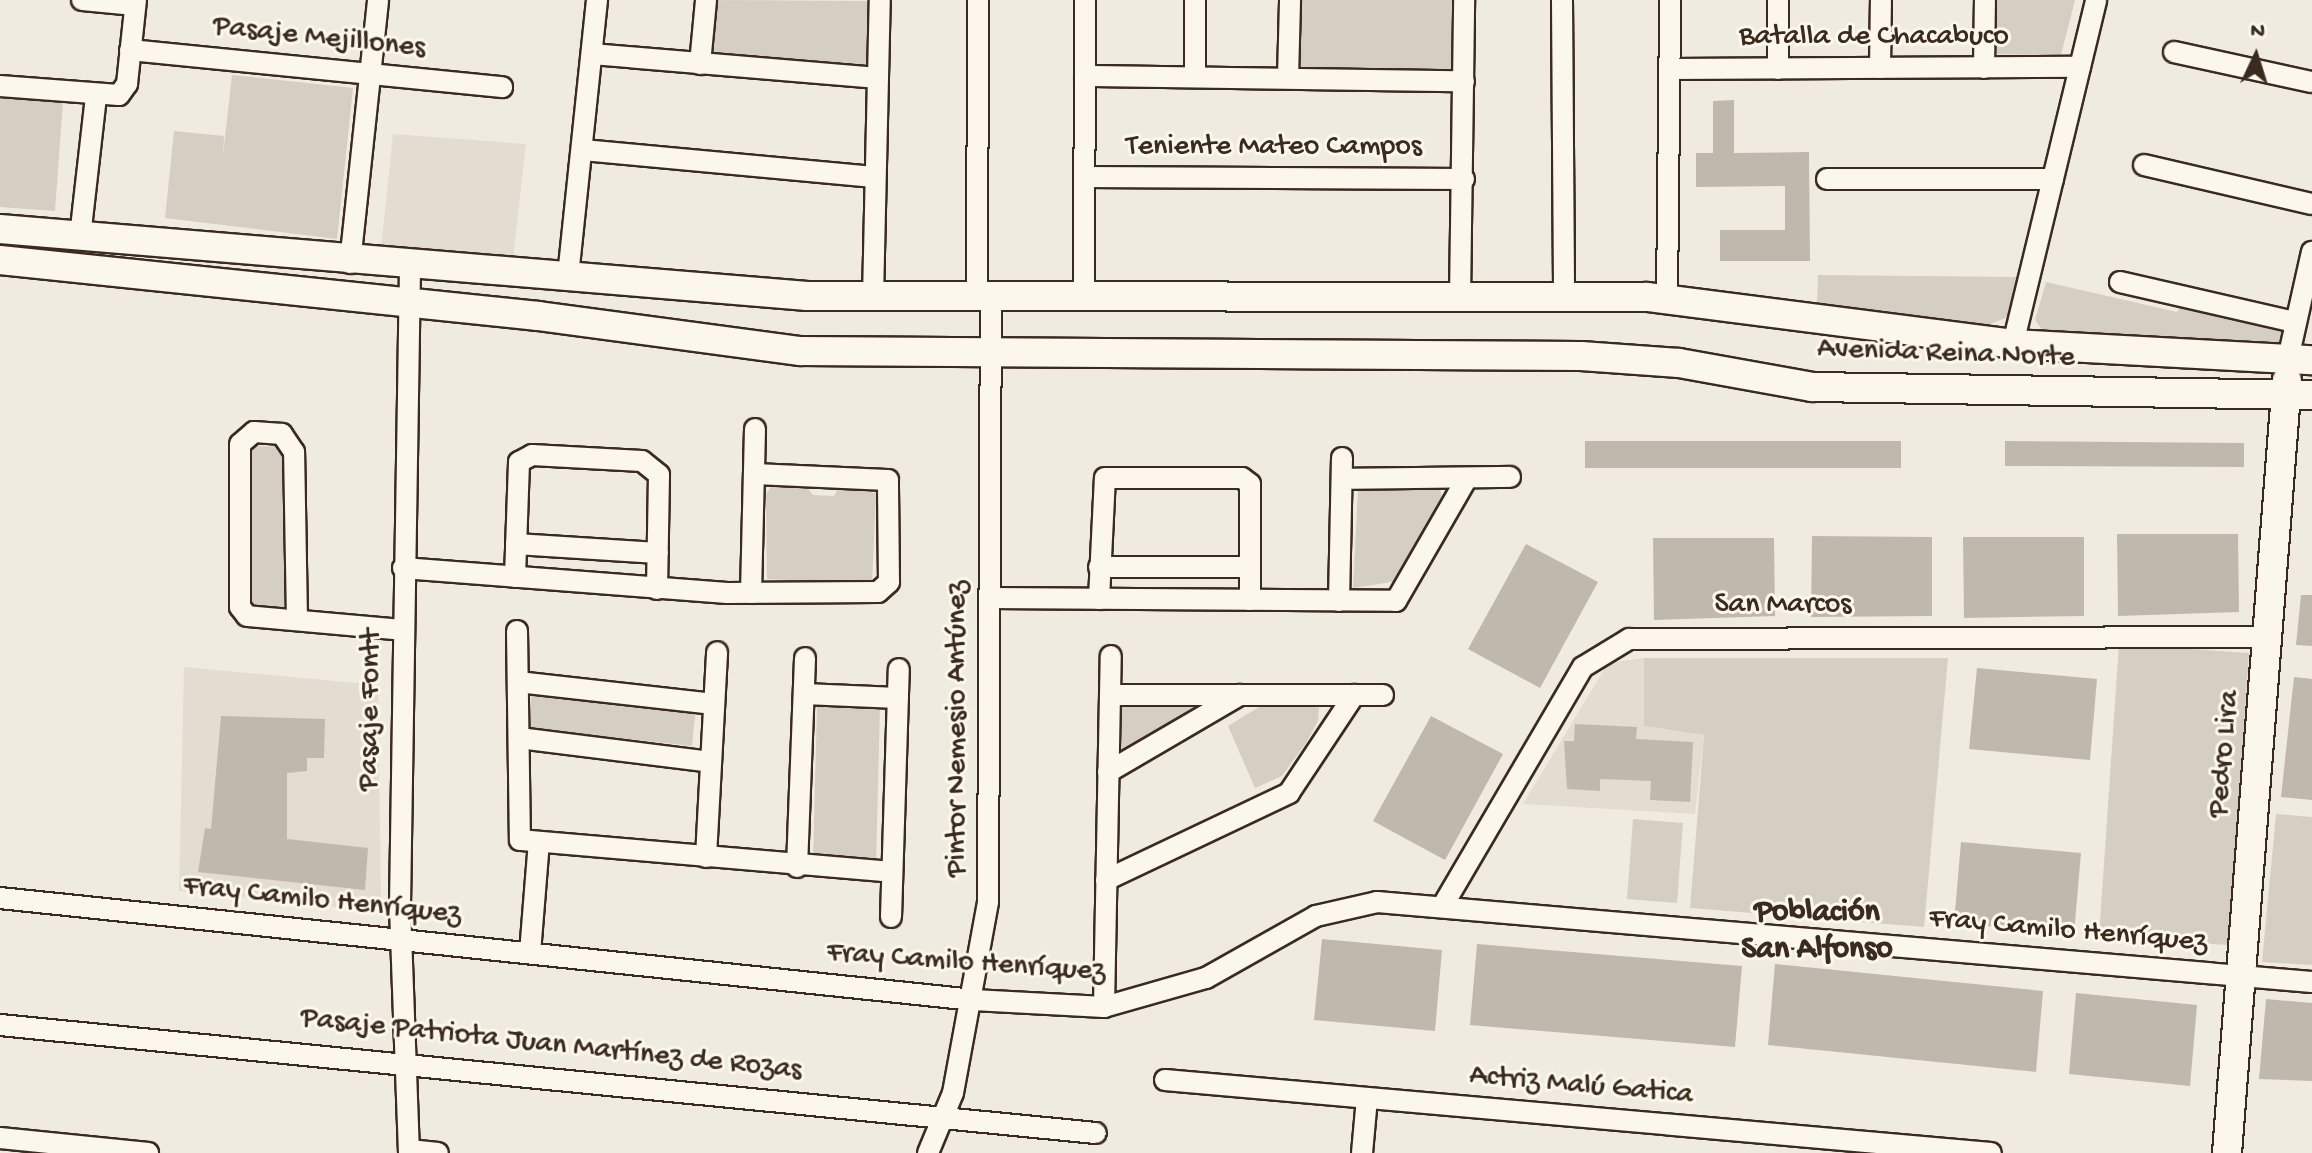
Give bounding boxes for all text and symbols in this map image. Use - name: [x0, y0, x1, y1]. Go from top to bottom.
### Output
- street label: Pasaje Mejillones: [211, 10, 427, 68]
- north arrow: [2216, 16, 2296, 96]
- text: N: [2250, 19, 2266, 46]
- street label: Batalla de Chacabuco: [1739, 20, 2009, 56]
- street label: Teniente Mateo Campos: [1126, 130, 1422, 166]
- street label: Avenida Reina Norte: [1817, 333, 2075, 377]
- street label: Pintor Nemesio Antúnez: [941, 581, 977, 877]
- street label: San Marcos: [1715, 588, 1851, 624]
- street label: Pasaje Fontt: [353, 629, 391, 791]
- street label: Pedro Lira: [2203, 689, 2249, 819]
- street label: Fray Camilo Henríquez: [181, 870, 463, 934]
- district label: Población San Alfonso: [1741, 895, 1893, 970]
- street label: Fray Camilo Henríquez: [1927, 902, 2209, 962]
- street label: Fray Camilo Henríquez: [825, 936, 1107, 992]
- street label: Pasaje Patriota Juan Martínez de Rozas: [299, 1002, 803, 1090]
- street label: Actriz Malú Gatica: [1468, 1059, 1694, 1115]

